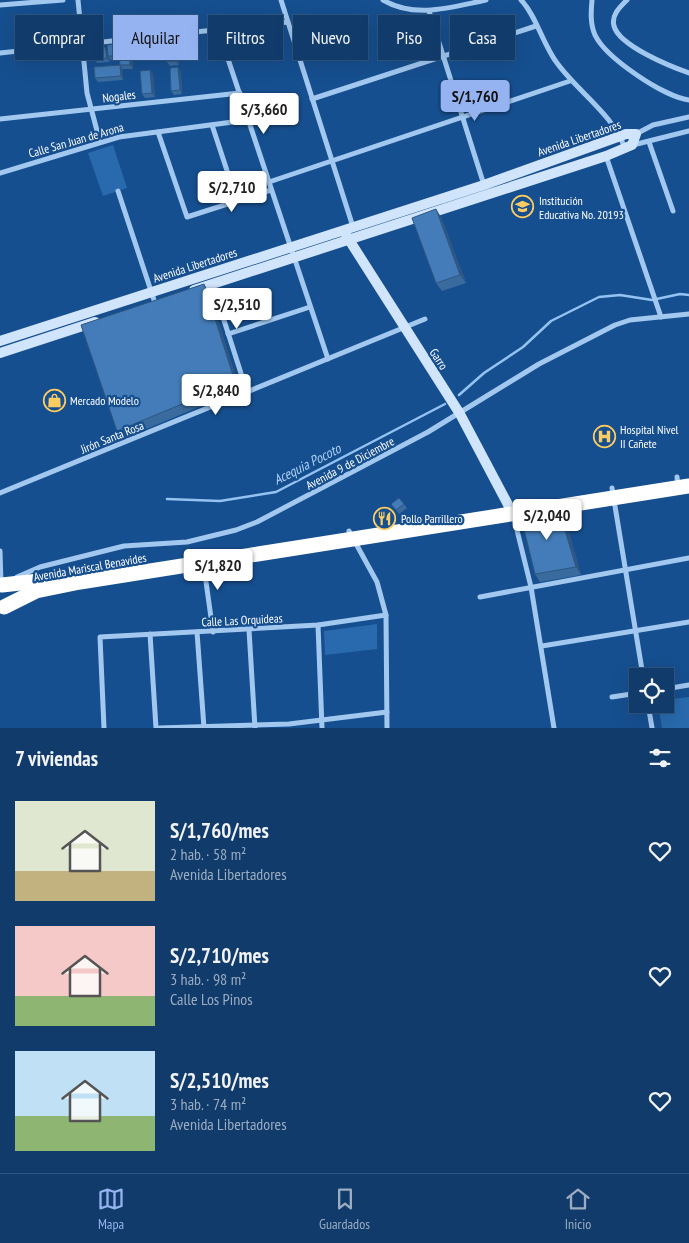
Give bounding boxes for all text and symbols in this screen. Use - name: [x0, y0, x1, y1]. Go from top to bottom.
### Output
- chip: Comprar: [15, 15, 103, 60]
- chip: Alquilar: [113, 15, 198, 60]
- chip: Filtros: [208, 15, 283, 60]
- chip: Nuevo: [293, 15, 368, 60]
- chip: Piso: [378, 15, 440, 60]
- chip: Casa: [450, 15, 515, 60]
- pin: S/1,760: [429, 80, 521, 122]
- text: S/1,760: [452, 86, 498, 106]
- street label: Nogales: [101, 87, 137, 105]
- pin: S/3,660: [218, 92, 310, 135]
- text: S/3,660: [241, 99, 287, 119]
- street label: Avenida Libertadores: [535, 117, 623, 159]
- street label: Calle San Juan de Arona: [27, 119, 125, 161]
- pin: S/2,710: [186, 170, 278, 213]
- text: S/2,710: [209, 177, 255, 197]
- place label: Institución Educativa No. 20193: [539, 193, 624, 222]
- school or university icon: Institución Educativa No. 20193: [511, 195, 535, 219]
- street label: Avenida Libertadores: [151, 244, 239, 286]
- pin: S/2,510: [191, 288, 283, 330]
- text: S/2,510: [214, 294, 260, 314]
- street label: Garro: [427, 345, 451, 373]
- pin: S/2,840: [170, 374, 262, 416]
- text: S/2,840: [193, 380, 239, 400]
- shop icon: Mercado Modelo: [42, 388, 66, 412]
- place label: Mercado Modelo: [70, 393, 139, 408]
- street label: Jirón Santa Rosa: [77, 417, 146, 457]
- place label: Hospital Nivel II Cañete: [620, 422, 679, 451]
- hospital icon: Hospital Nivel II Cañete: [592, 424, 616, 448]
- street label: Avenida 9 de Diciembre: [303, 433, 397, 493]
- water label: Acequia Pocoto: [270, 439, 345, 489]
- pin: S/2,040: [501, 498, 593, 541]
- text: S/2,040: [524, 505, 570, 525]
- restaurant icon: Pollo Parrillero: [373, 506, 397, 530]
- place label: Pollo Parrillero: [401, 511, 463, 526]
- pin: S/1,820: [172, 548, 264, 591]
- street label: Avenida Mariscal Benavides: [32, 550, 148, 584]
- text: S/1,820: [195, 555, 241, 575]
- street label: Calle Las Orquideas: [201, 610, 283, 630]
- map controls: [629, 668, 674, 713]
- button: locate: [629, 668, 674, 713]
- icon: filters: [646, 744, 674, 772]
- text: 7 viviendas: [15, 745, 98, 772]
- text: S/1,760/mes: [170, 817, 269, 844]
- icon: home: [55, 821, 115, 881]
- icon: heart: [646, 837, 674, 865]
- text: 2 hab. · 58 m²: [170, 844, 246, 864]
- text: Avenida Libertadores: [170, 864, 287, 884]
- text: S/2,710/mes: [170, 942, 269, 969]
- icon: home: [55, 946, 115, 1006]
- icon: heart: [646, 962, 674, 990]
- text: 3 hab. · 98 m²: [170, 969, 246, 989]
- text: Calle Los Pinos: [170, 989, 253, 1009]
- text: S/2,510/mes: [170, 1067, 269, 1094]
- icon: home: [55, 1071, 115, 1131]
- icon: heart: [646, 1087, 674, 1115]
- text: 3 hab. · 74 m²: [170, 1094, 246, 1114]
- text: Avenida Libertadores: [170, 1114, 287, 1134]
- tab: Mapa: [97, 1185, 125, 1233]
- tab: Guardados: [319, 1185, 370, 1233]
- tab: Inicio: [564, 1185, 592, 1233]

